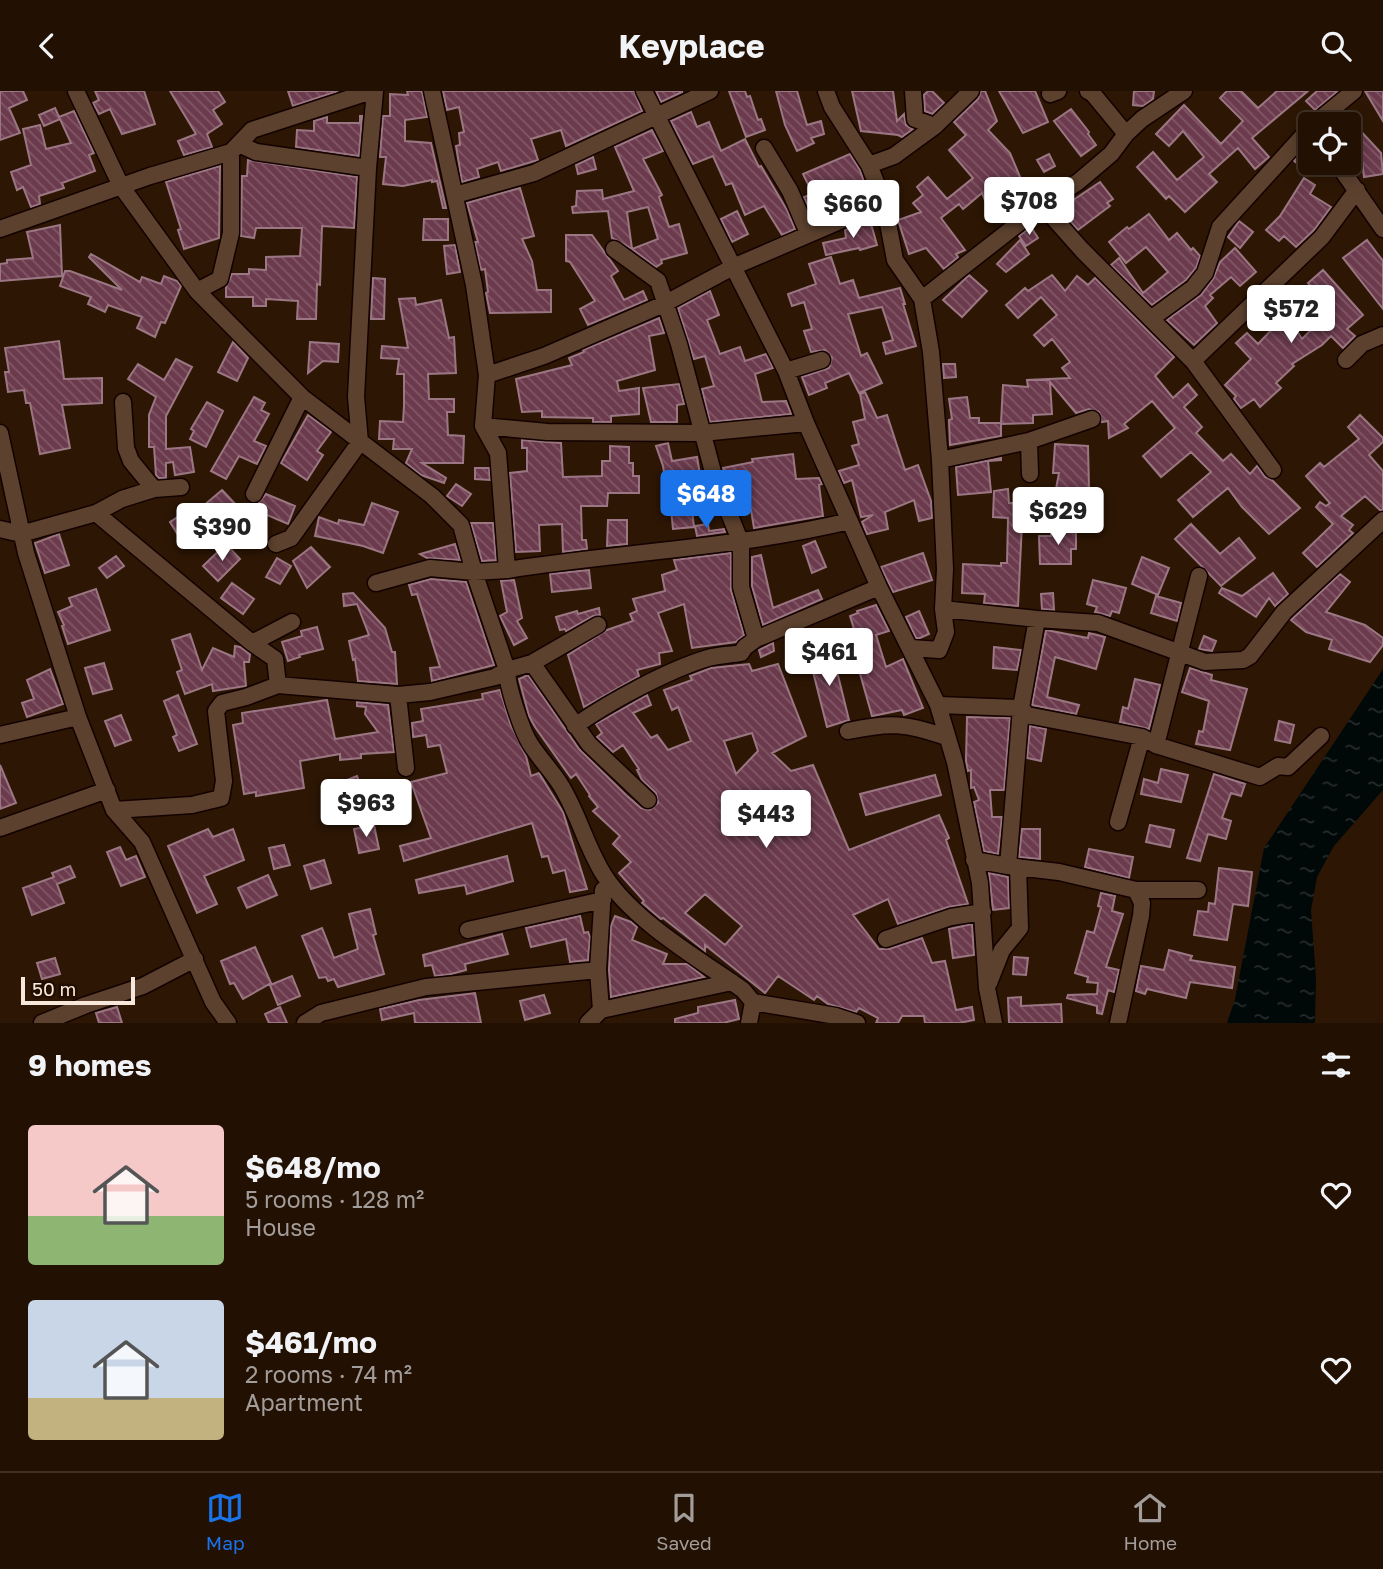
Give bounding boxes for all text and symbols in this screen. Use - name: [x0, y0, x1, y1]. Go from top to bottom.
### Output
- icon: back: [28, 27, 66, 65]
- text: Keyplace: [618, 27, 765, 65]
- icon: search: [1317, 27, 1355, 65]
- map controls: [1298, 112, 1361, 175]
- button: locate: [1298, 112, 1361, 175]
- pin: $708: [988, 177, 1070, 237]
- pin: $660: [812, 181, 894, 240]
- text: $708: [1000, 186, 1058, 214]
- text: $660: [823, 189, 883, 217]
- pin: $572: [1250, 285, 1332, 345]
- text: $572: [1263, 294, 1319, 322]
- pin: $648: [665, 471, 747, 530]
- text: $648: [676, 479, 736, 507]
- pin: $629: [1017, 487, 1099, 547]
- text: $629: [1029, 496, 1087, 524]
- pin: $390: [181, 503, 263, 563]
- text: $390: [193, 512, 252, 540]
- pin: $461: [788, 629, 870, 688]
- text: $461: [801, 637, 857, 665]
- pin: $963: [325, 779, 407, 839]
- text: $963: [337, 788, 395, 816]
- pin: $443: [725, 791, 807, 850]
- text: $443: [737, 799, 795, 827]
- scale bar: [21, 974, 135, 1006]
- text: 50 m: [32, 977, 76, 1000]
- icon: filters: [1317, 1046, 1355, 1084]
- text: 9 homes: [28, 1047, 151, 1083]
- text: $648/mo: [245, 1149, 381, 1185]
- icon: home: [84, 1153, 168, 1237]
- icon: heart: [1317, 1176, 1355, 1214]
- text: 5 rooms · 128 m²: [245, 1185, 424, 1213]
- text: House: [245, 1213, 316, 1241]
- text: $461/mo: [245, 1324, 377, 1360]
- icon: home: [84, 1328, 168, 1412]
- icon: heart: [1317, 1351, 1355, 1389]
- text: 2 rooms · 74 m²: [245, 1360, 412, 1388]
- text: Apartment: [245, 1388, 363, 1416]
- tab: Map: [206, 1489, 245, 1554]
- tab: Saved: [656, 1489, 712, 1554]
- tab: Home: [1123, 1489, 1177, 1554]

